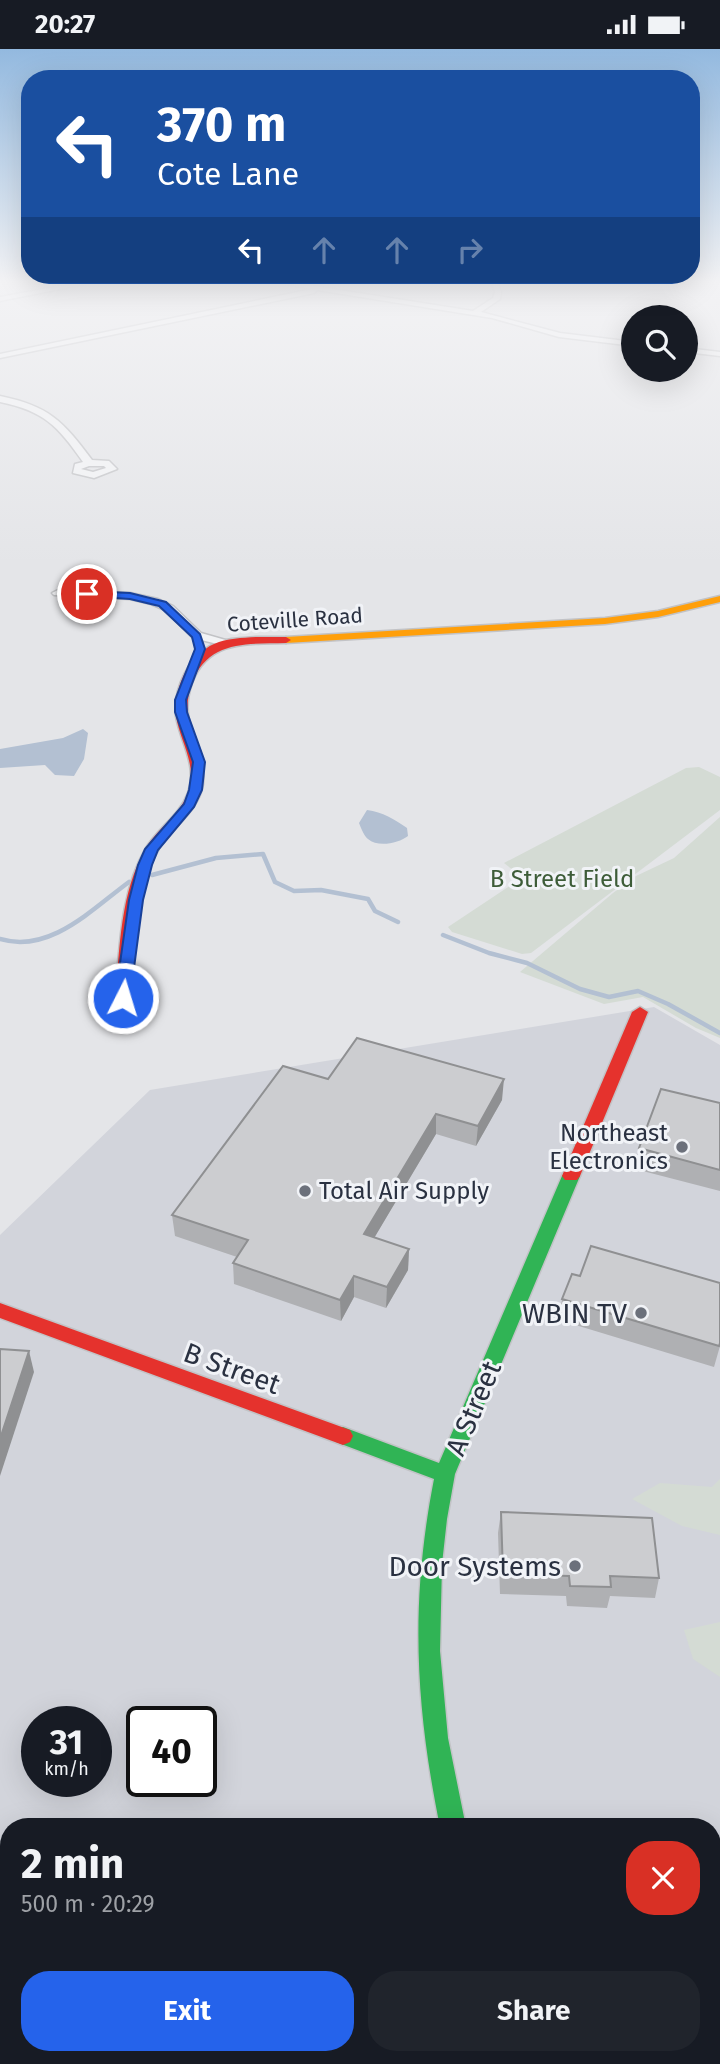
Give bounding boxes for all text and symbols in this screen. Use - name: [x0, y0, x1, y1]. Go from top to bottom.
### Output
- text: 20:27: [35, 9, 95, 40]
- text: 370 m: [157, 95, 286, 154]
- icon: left: [42, 98, 133, 189]
- text: Cote Lane: [157, 155, 299, 193]
- icon: left: [232, 231, 270, 269]
- icon: ahead: [305, 231, 343, 269]
- icon: ahead: [378, 231, 416, 269]
- icon: right: [451, 231, 489, 269]
- map controls: [621, 305, 698, 382]
- button: search: [621, 305, 698, 382]
- pin: [57, 564, 117, 624]
- icon: arrive: [68, 575, 106, 613]
- street label: Coteville Road: [226, 602, 364, 638]
- park label: B Street Field: [490, 865, 634, 893]
- position arrow: [86, 961, 160, 1035]
- place label: Northeast Electronics: [549, 1119, 668, 1175]
- marker: Northeast Electronics: [674, 1139, 690, 1155]
- place label: Total Air Supply: [319, 1177, 489, 1205]
- marker: Total Air Supply: [297, 1183, 313, 1199]
- place label: WBIN TV: [522, 1297, 627, 1330]
- marker: WBIN TV: [633, 1305, 649, 1321]
- street label: B Street: [179, 1336, 285, 1401]
- street label: A Street: [439, 1355, 508, 1460]
- place label: Door Systems: [388, 1550, 561, 1583]
- marker: Door Systems: [567, 1558, 583, 1574]
- speed limit sign: 40: [126, 1706, 217, 1797]
- text: 31: [50, 1721, 83, 1763]
- text: km/h: [44, 1758, 89, 1780]
- text: 2 min: [21, 1839, 124, 1889]
- button: close: [626, 1841, 700, 1915]
- text: 500 m · 20:29: [21, 1890, 155, 1918]
- button: Exit: [21, 1971, 354, 2051]
- button: Share: [368, 1971, 700, 2051]

